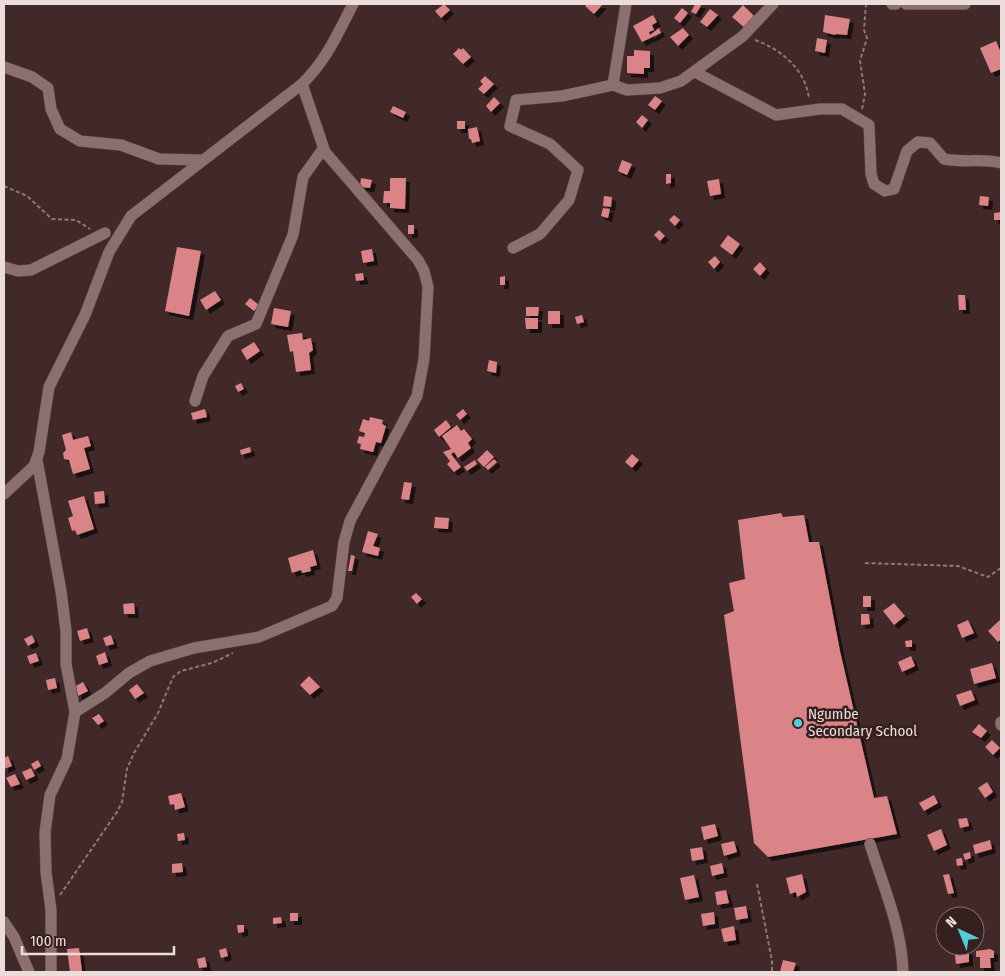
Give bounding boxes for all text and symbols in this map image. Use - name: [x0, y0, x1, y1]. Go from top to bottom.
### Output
- place label: Ngumbe Secondary School: [808, 705, 917, 740]
- marker: Ngumbe Secondary School: [792, 717, 804, 729]
- north arrow: [935, 906, 985, 956]
- text: N: [942, 913, 960, 931]
- scale bar: [22, 924, 175, 956]
- text: 100 m: [30, 932, 67, 950]

